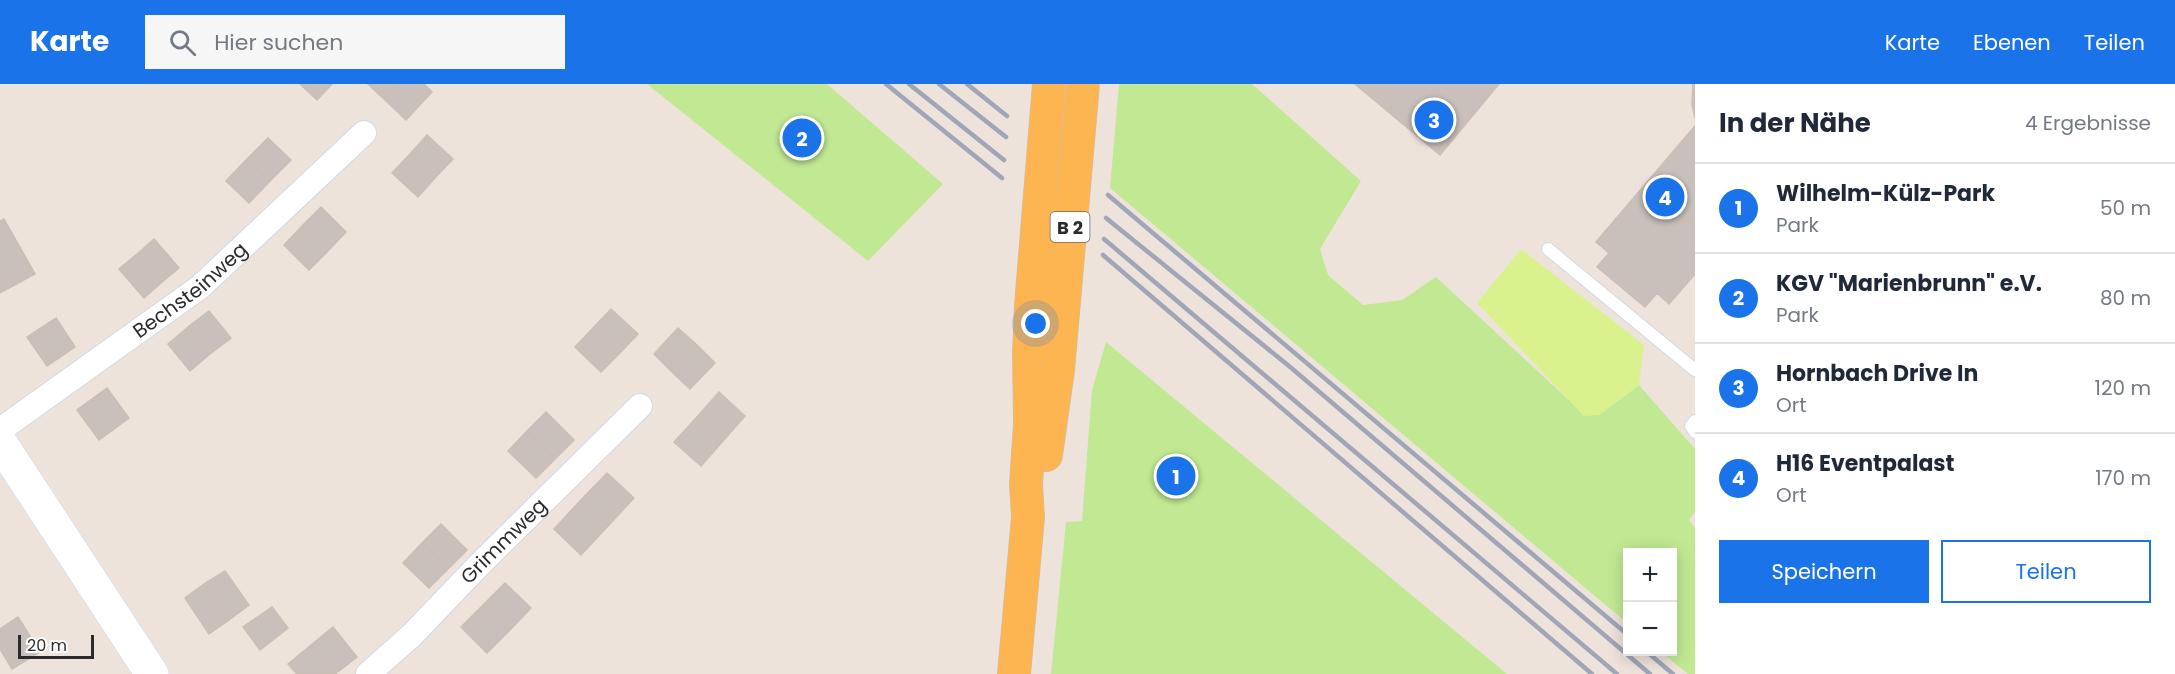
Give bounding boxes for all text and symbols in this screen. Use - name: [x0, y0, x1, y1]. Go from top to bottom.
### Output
- search box: [145, 15, 565, 69]
- text: Karte: [30, 22, 109, 61]
- icon: search: [166, 26, 199, 59]
- text: Hier suchen: [214, 27, 343, 58]
- text: Karte: [1885, 28, 1940, 57]
- text: Ebenen: [1973, 28, 2051, 57]
- text: Teilen: [2084, 28, 2145, 57]
- pin: 3: [1414, 98, 1454, 142]
- text: In der Nähe: [1719, 105, 1871, 141]
- text: 4 Ergebnisse: [2025, 109, 2151, 137]
- pin: 2: [782, 116, 822, 160]
- pin: 4: [1646, 174, 1684, 220]
- text: Wilhelm-Külz-Park: [1776, 178, 1995, 209]
- text: 1: [1735, 194, 1742, 222]
- text: 50 m: [2100, 194, 2151, 222]
- text: Park: [1776, 211, 1819, 239]
- road number: B 2: [1050, 212, 1090, 242]
- street label: Bechsteinweg: [127, 236, 253, 345]
- text: KGV "Marienbrunn" e.V.: [1776, 268, 2042, 299]
- text: 2: [1733, 284, 1744, 312]
- text: 80 m: [2100, 284, 2151, 312]
- text: Park: [1776, 301, 1819, 329]
- your location: [1021, 309, 1050, 338]
- text: Hornbach Drive In: [1776, 358, 1978, 389]
- text: 3: [1732, 374, 1745, 402]
- text: 120 m: [2095, 374, 2151, 402]
- text: Ort: [1776, 391, 1806, 419]
- text: H16 Eventpalast: [1776, 448, 1955, 479]
- pin: 1: [1156, 454, 1196, 498]
- text: 4: [1732, 464, 1745, 492]
- text: 170 m: [2095, 464, 2151, 492]
- text: Ort: [1776, 481, 1806, 509]
- street label: Grimmweg: [454, 492, 553, 590]
- button: Speichern: [1719, 540, 1929, 603]
- button: Teilen: [1941, 540, 2151, 603]
- map controls: [1623, 548, 1677, 656]
- button: +: [1623, 548, 1677, 602]
- button: −: [1623, 602, 1677, 656]
- scale bar: [18, 632, 94, 660]
- text: 20 m: [27, 634, 67, 657]

